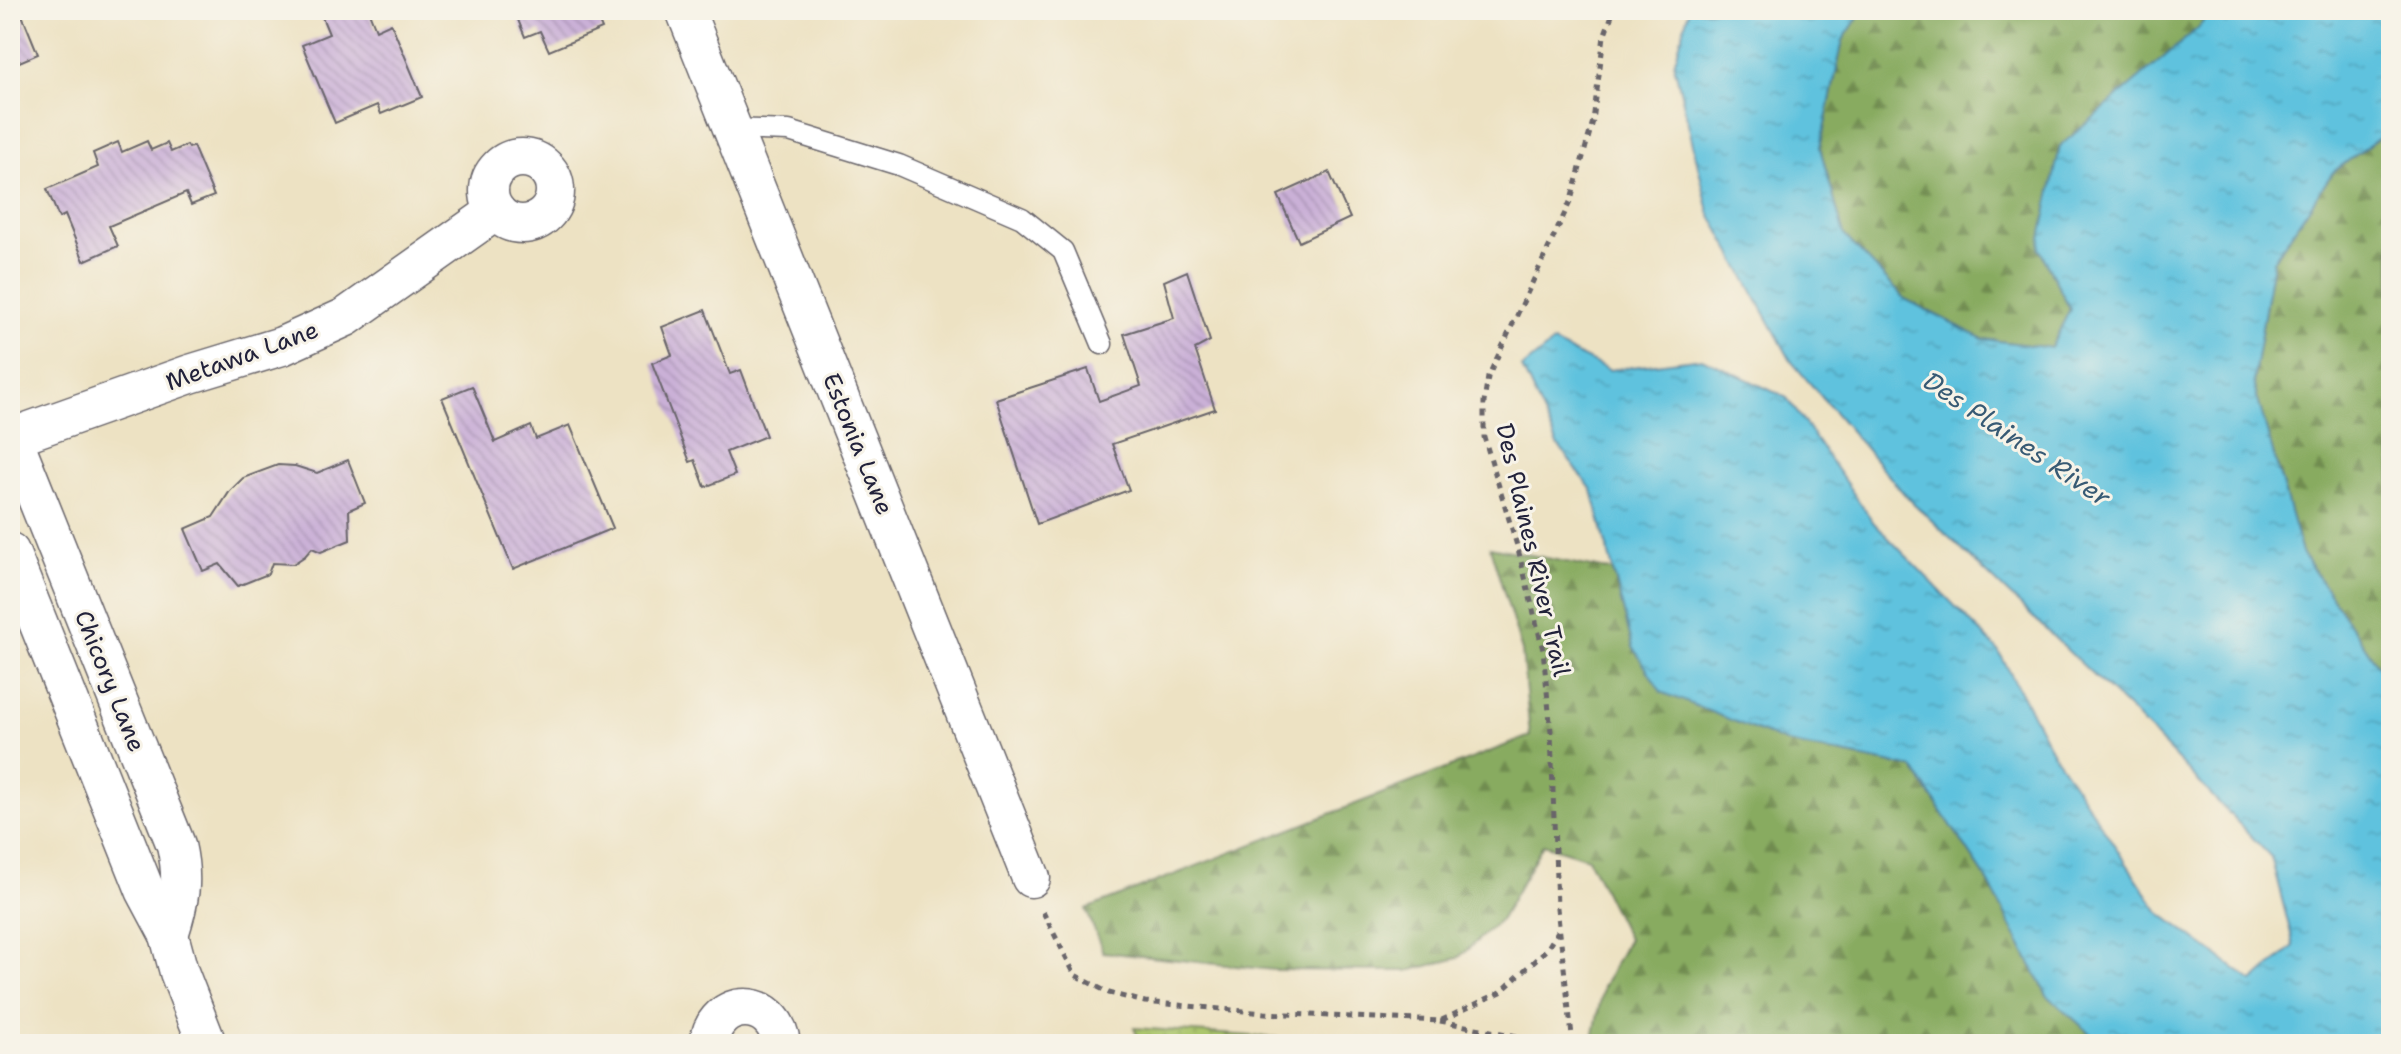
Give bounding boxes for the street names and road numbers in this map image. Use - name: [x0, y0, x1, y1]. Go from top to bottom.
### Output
- street label: Metawa Lane: [161, 314, 323, 398]
- street label: Estonia Lane: [815, 368, 901, 520]
- street label: Des Plaines River Trail: [1488, 420, 1578, 680]
- street label: Chicory Lane: [67, 605, 153, 757]

